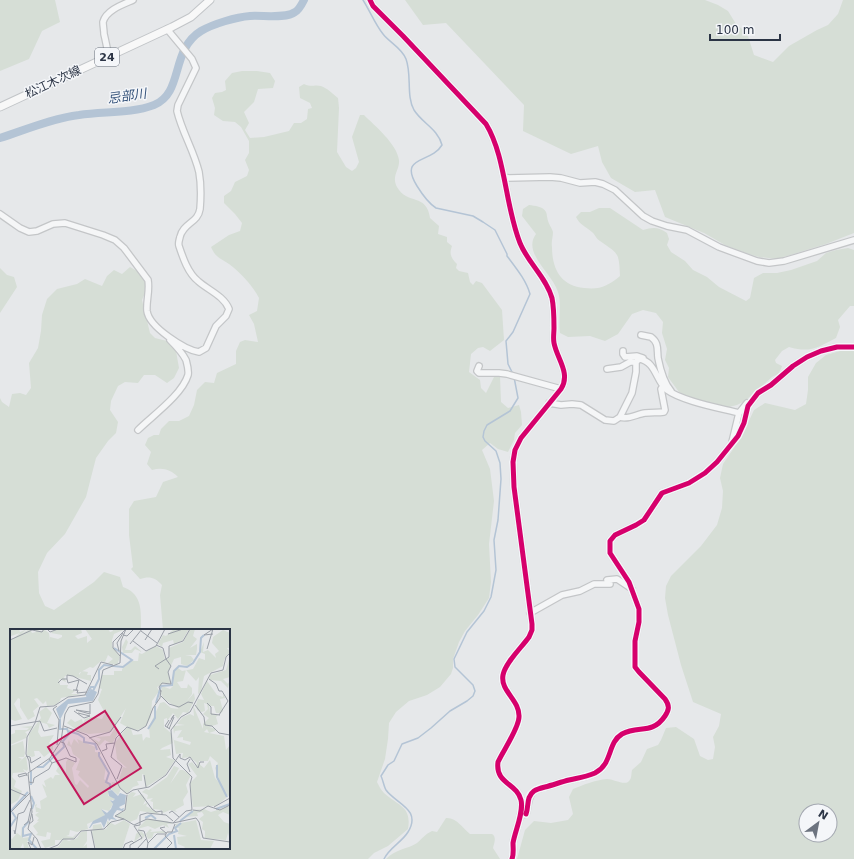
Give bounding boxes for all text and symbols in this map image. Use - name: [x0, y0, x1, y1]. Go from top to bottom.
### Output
- scale bar: [710, 16, 780, 42]
- text: 100 m: [716, 23, 754, 37]
- road number: 24: [95, 48, 119, 66]
- street label: 松江木次線: [23, 63, 83, 101]
- water label: 忌部川: [107, 86, 149, 106]
- inset map: [10, 629, 230, 849]
- north arrow: [798, 803, 838, 843]
- text: N: [816, 807, 830, 823]

